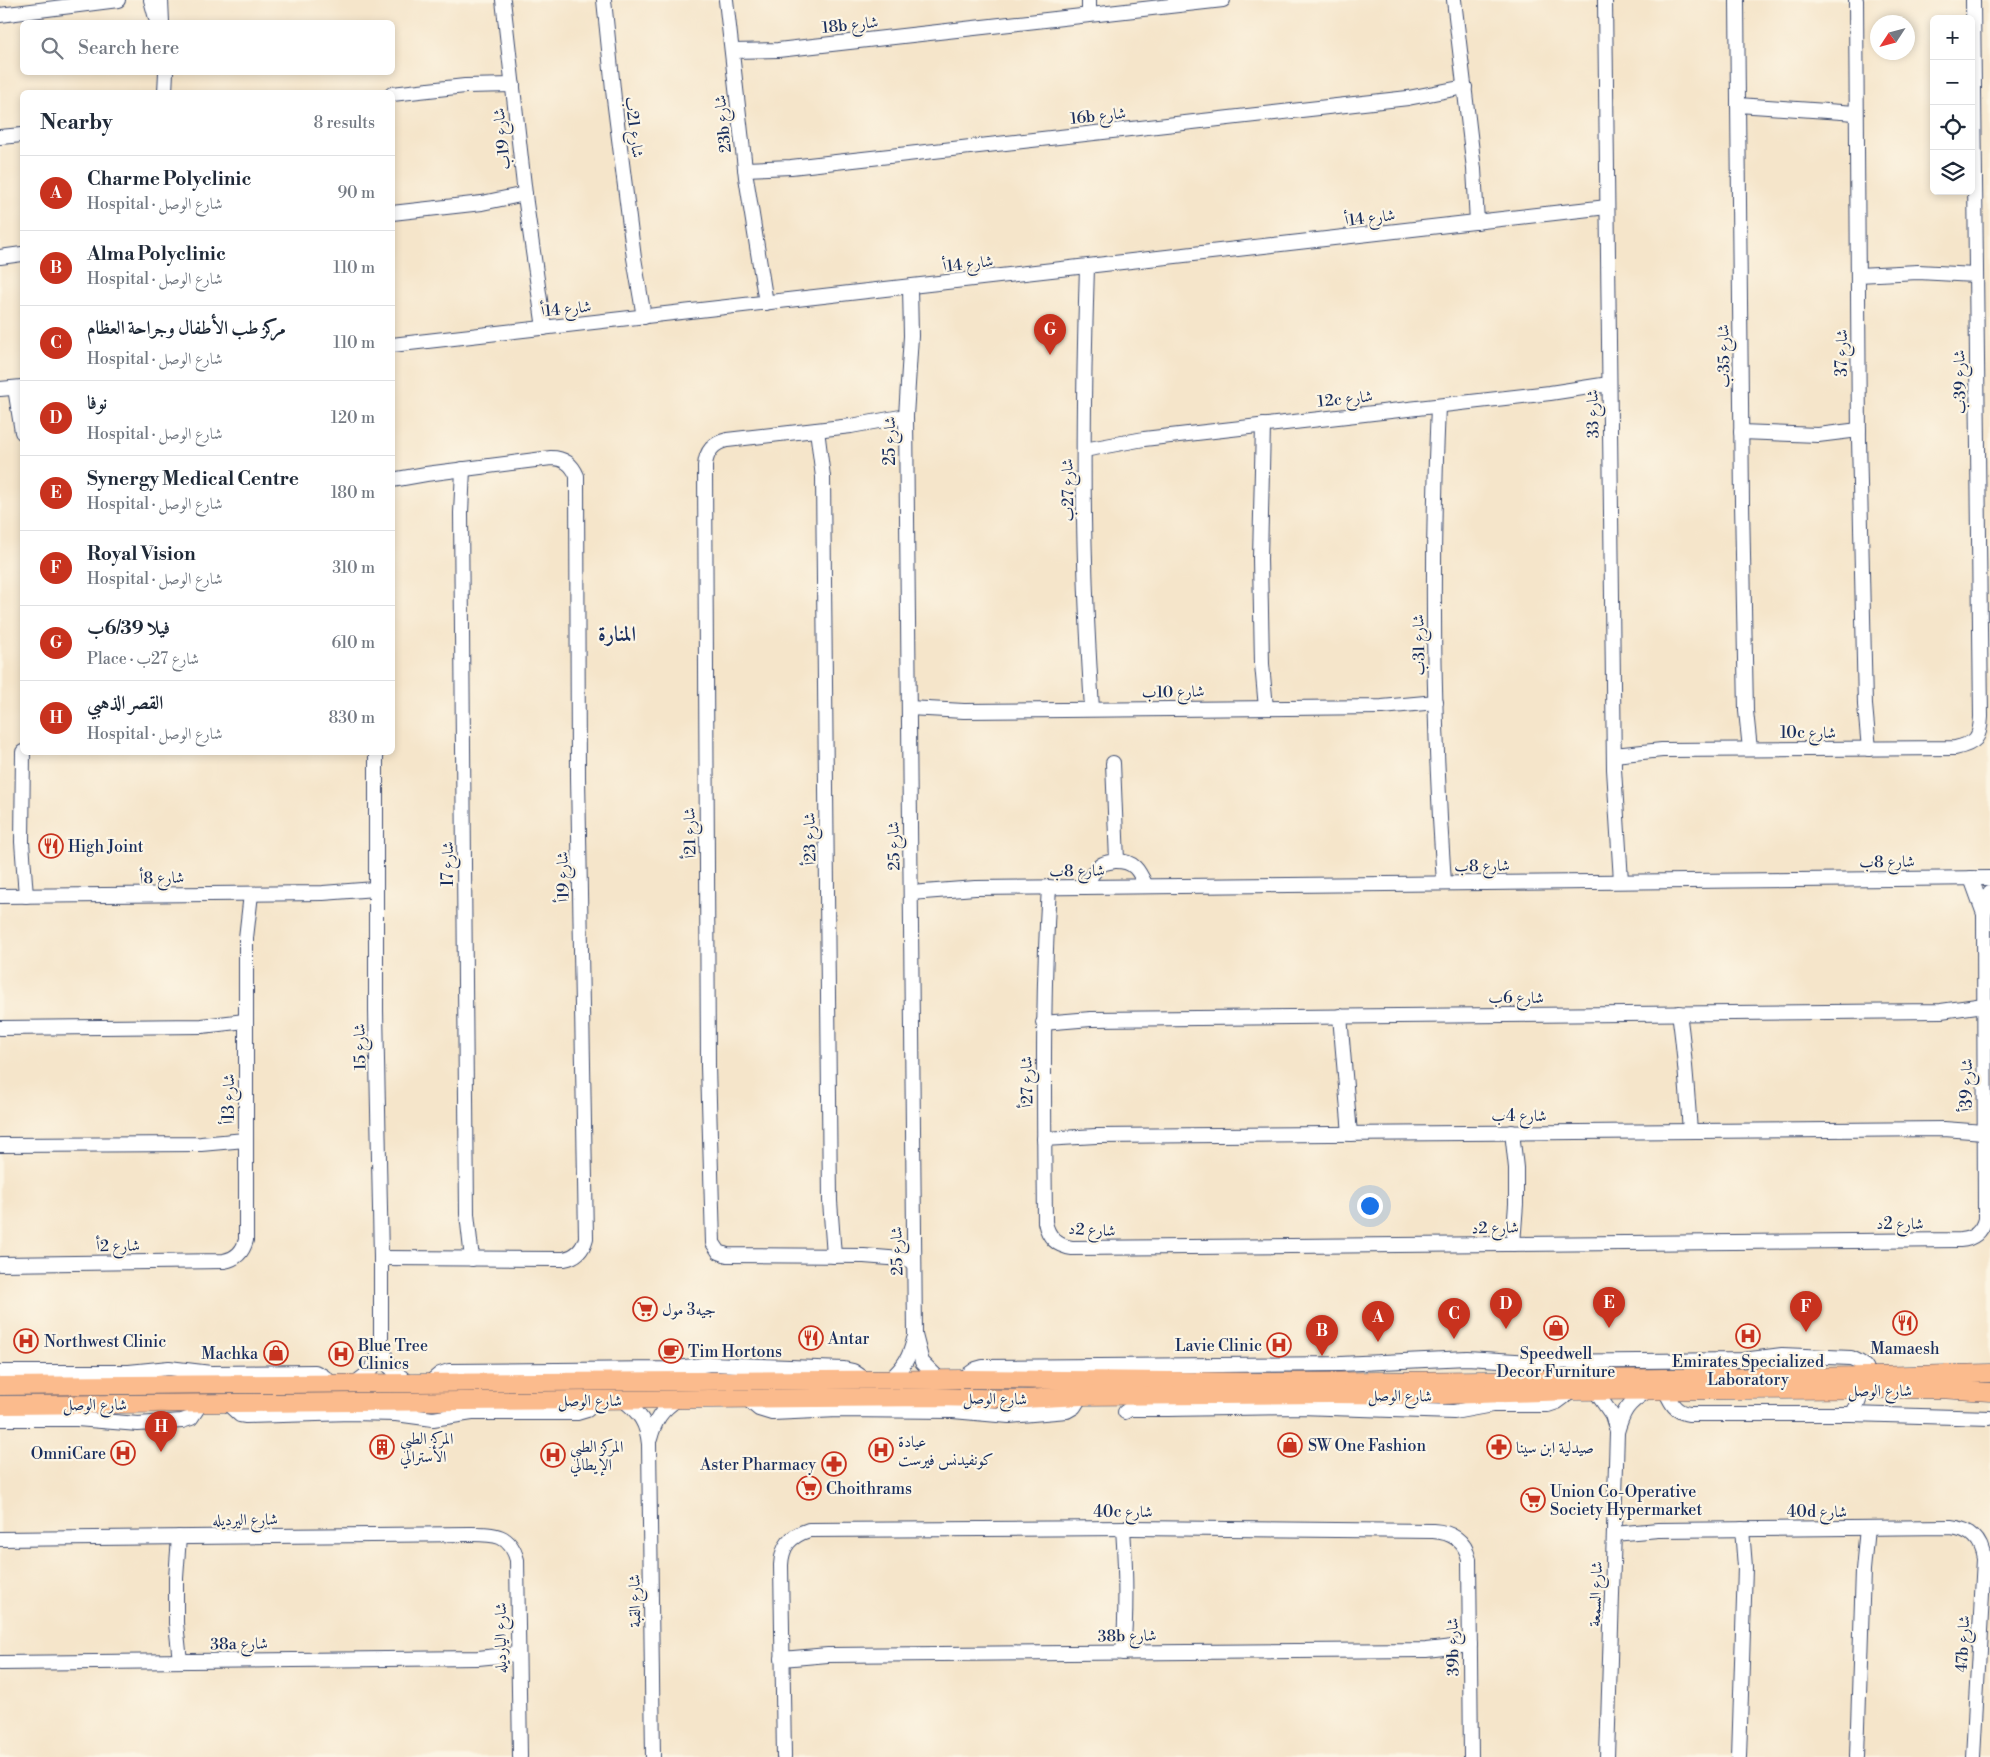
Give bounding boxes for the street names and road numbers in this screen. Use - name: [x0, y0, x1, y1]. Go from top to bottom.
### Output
- street label: 18b شارع: [821, 12, 880, 41]
- street label: 23b شارع: [710, 94, 739, 154]
- street label: شارع 21ب: [617, 95, 648, 160]
- street label: 16b شارع: [1069, 103, 1127, 132]
- street label: شارع 19ب: [489, 107, 518, 171]
- street label: شارع 14أ: [1344, 203, 1397, 234]
- street label: شارع 14أ: [942, 249, 995, 280]
- street label: شارع 14أ: [540, 294, 593, 325]
- street label: شارع 35ب: [1713, 324, 1738, 388]
- street label: شارع 37: [1832, 329, 1855, 377]
- street label: شارع 39ب: [1949, 350, 1974, 414]
- street label: 12c شارع: [1316, 386, 1374, 415]
- street label: شارع 33: [1583, 389, 1606, 439]
- street label: شارع 25: [880, 416, 903, 466]
- street label: شارع 27ب: [1057, 458, 1082, 522]
- street label: شارع 31ب: [1408, 614, 1433, 676]
- street label: شارع 10ب: [1141, 681, 1205, 706]
- street label: 10c شارع: [1780, 723, 1836, 746]
- street label: شارع 21أ: [678, 807, 703, 859]
- street label: شارع 23أ: [798, 812, 823, 866]
- street label: شارع 25: [884, 821, 907, 871]
- street label: شارع 17: [438, 841, 461, 887]
- street label: شارع 19أ: [551, 851, 576, 903]
- street label: شارع 8ب: [1859, 852, 1915, 875]
- street label: شارع 8ب: [1454, 856, 1510, 879]
- street label: شارع 8ب: [1049, 861, 1105, 884]
- street label: شارع 8أ: [139, 866, 185, 891]
- street label: شارع 6ب: [1488, 988, 1544, 1011]
- street label: شارع 15: [350, 1023, 373, 1071]
- street label: شارع 27أ: [1015, 1056, 1040, 1108]
- street label: شارع 39أ: [1955, 1058, 1980, 1112]
- street label: شارع 13أ: [217, 1074, 242, 1124]
- street label: شارع 4ب: [1491, 1106, 1547, 1129]
- street label: شارع 2د: [1876, 1214, 1924, 1237]
- street label: شارع 2د: [1471, 1218, 1519, 1241]
- street label: شارع 2د: [1068, 1219, 1116, 1244]
- street label: شارع 25: [887, 1226, 910, 1276]
- street label: شارع 2أ: [96, 1234, 140, 1259]
- street label: شارع الوصل: [1848, 1381, 1912, 1404]
- street label: شارع الوصل: [1368, 1385, 1432, 1410]
- street label: شارع الوصل: [963, 1388, 1027, 1413]
- street label: شارع الوصل: [558, 1391, 622, 1414]
- street label: شارع الوصل: [63, 1395, 127, 1418]
- street label: 40c شارع: [1093, 1502, 1153, 1525]
- street label: 40d شارع: [1787, 1502, 1847, 1525]
- street label: شارع اليرديله: [212, 1509, 278, 1534]
- street label: شارع السمعة: [1585, 1561, 1610, 1627]
- street label: شارع القبة: [625, 1574, 648, 1628]
- street label: شارع اليارديله: [491, 1603, 514, 1674]
- street label: 47b شارع: [1952, 1615, 1977, 1673]
- street label: 39b شارع: [1442, 1617, 1467, 1677]
- street label: 38b شارع: [1097, 1625, 1157, 1650]
- street label: 38a شارع: [210, 1633, 268, 1658]

